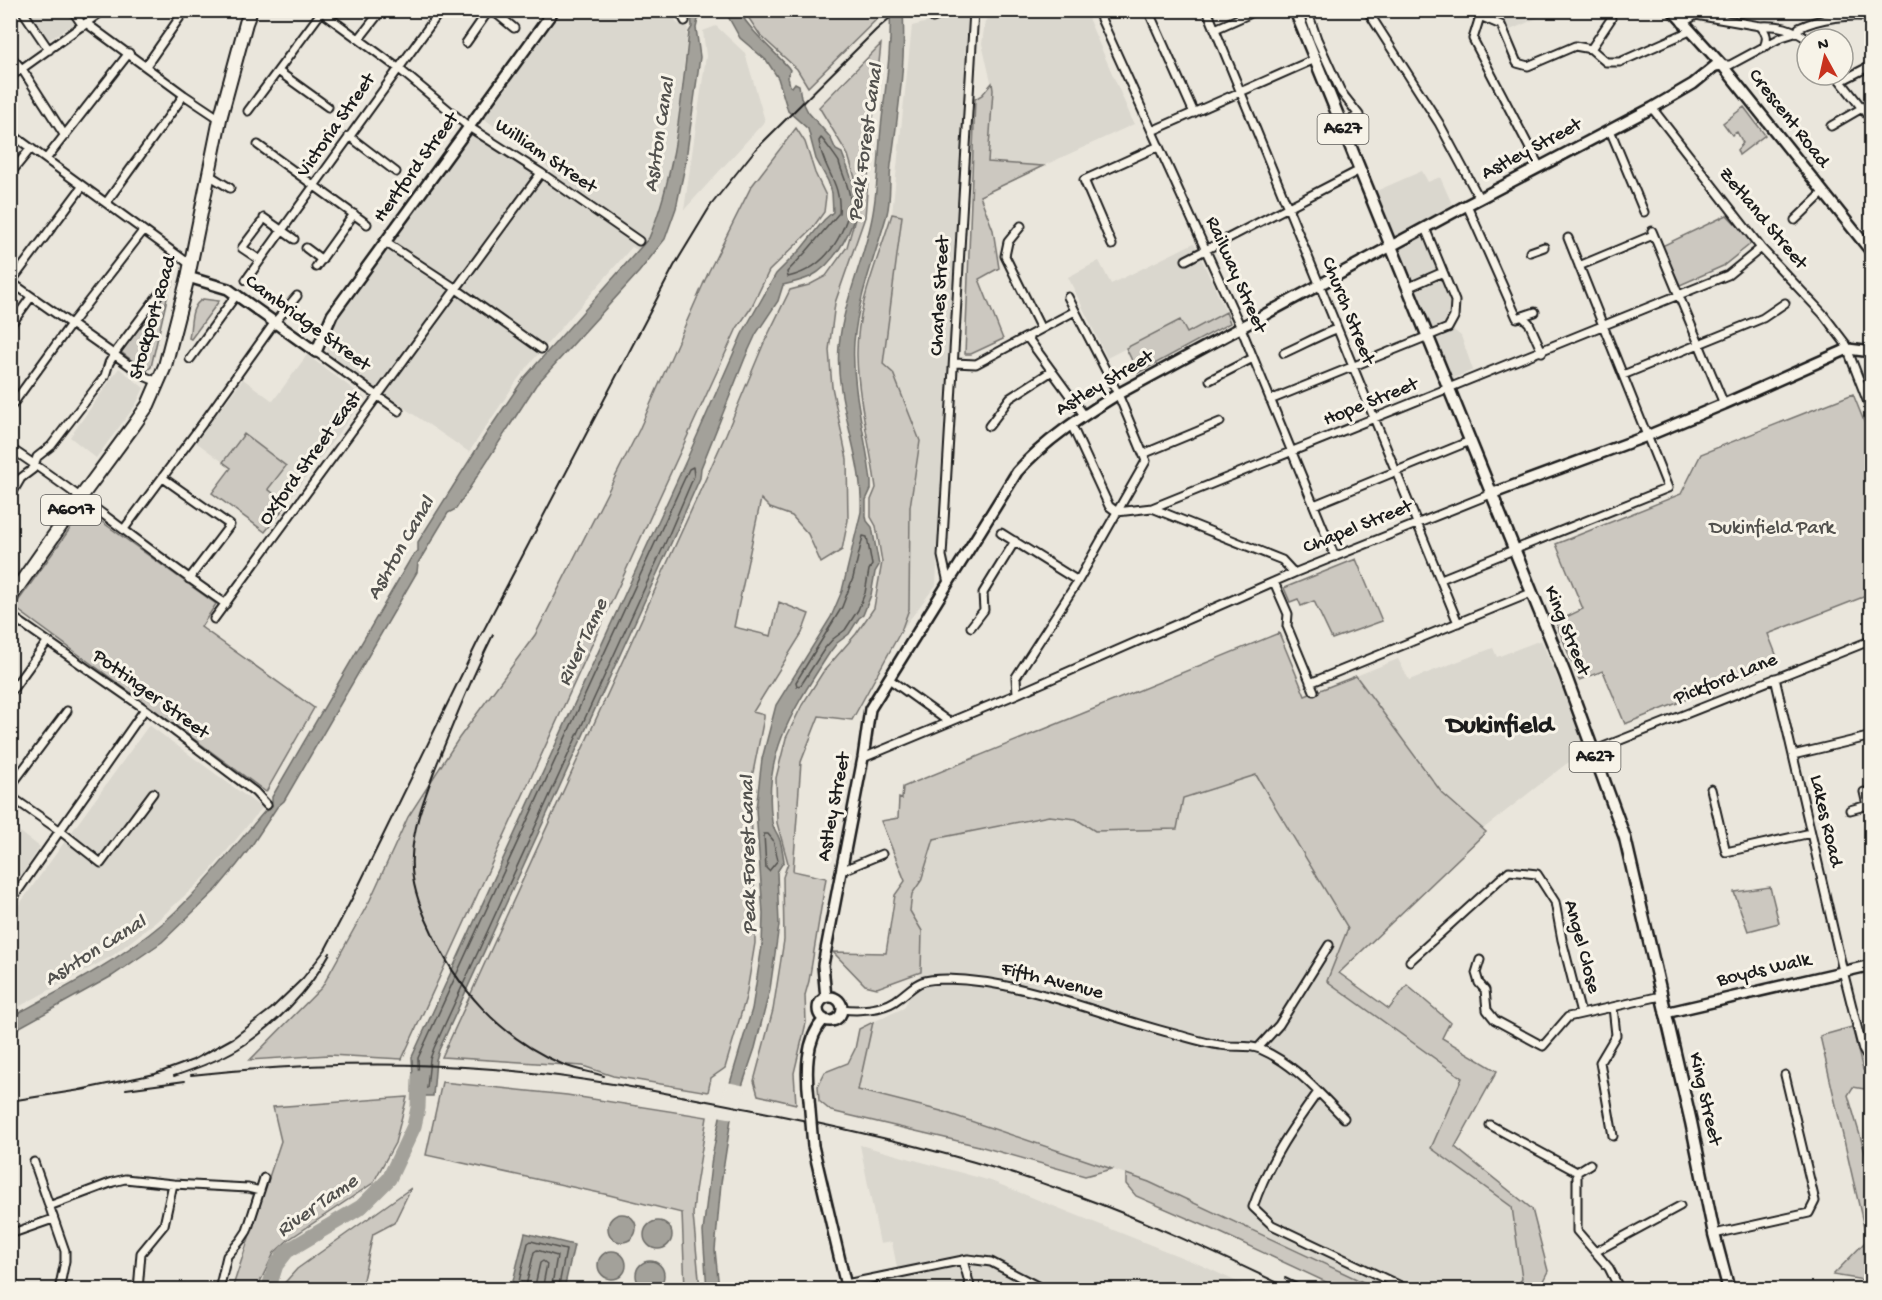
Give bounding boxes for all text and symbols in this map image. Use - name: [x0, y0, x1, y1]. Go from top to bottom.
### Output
- north arrow: [1795, 27, 1855, 87]
- text: N: [1817, 35, 1830, 56]
- water label: Peak Forest Canal: [844, 61, 891, 223]
- street label: Crescent Road: [1742, 65, 1835, 175]
- street label: Victoria Street: [292, 68, 382, 183]
- water label: Ashton Canal: [640, 75, 683, 194]
- street label: Hertford Street: [369, 107, 466, 227]
- street label: Astley Street: [1478, 113, 1588, 186]
- road number: A627: [1318, 114, 1368, 144]
- street label: William Street: [490, 115, 602, 201]
- street label: Zetland Street: [1713, 163, 1813, 276]
- street label: Railway Street: [1199, 213, 1272, 338]
- street label: Charles Street: [926, 234, 956, 356]
- street label: Stockport Road: [125, 251, 183, 382]
- street label: Church Street: [1315, 254, 1380, 370]
- street label: Cambridge Street: [240, 271, 376, 378]
- street label: Astley Street: [1052, 345, 1160, 422]
- street label: Hope Street: [1320, 373, 1423, 432]
- street label: Oxford Street East: [255, 386, 368, 530]
- water label: Ashton Canal: [362, 492, 442, 605]
- road number: A6017: [41, 495, 101, 525]
- street label: Chapel Street: [1300, 495, 1417, 560]
- park label: Dukinfield Park: [1708, 518, 1837, 541]
- street label: King Street: [1538, 583, 1595, 681]
- water label: River Tame: [553, 594, 616, 691]
- street label: Pottinger Street: [86, 644, 214, 746]
- street label: Pickford Lane: [1670, 649, 1782, 712]
- district label: Dukinfield: [1445, 712, 1556, 743]
- road number: A627: [1570, 742, 1620, 772]
- street label: Astley Street: [813, 749, 857, 863]
- street label: Lakes Road: [1803, 773, 1847, 871]
- water label: Peak Forest Canal: [736, 774, 764, 935]
- street label: Angel Close: [1558, 898, 1605, 997]
- water label: Ashton Canal: [41, 910, 153, 993]
- street label: Boyds Walk: [1714, 949, 1815, 993]
- street label: Fifth Avenue: [998, 958, 1106, 1006]
- street label: King Street: [1682, 1050, 1726, 1149]
- water label: River Tame: [273, 1169, 364, 1244]

